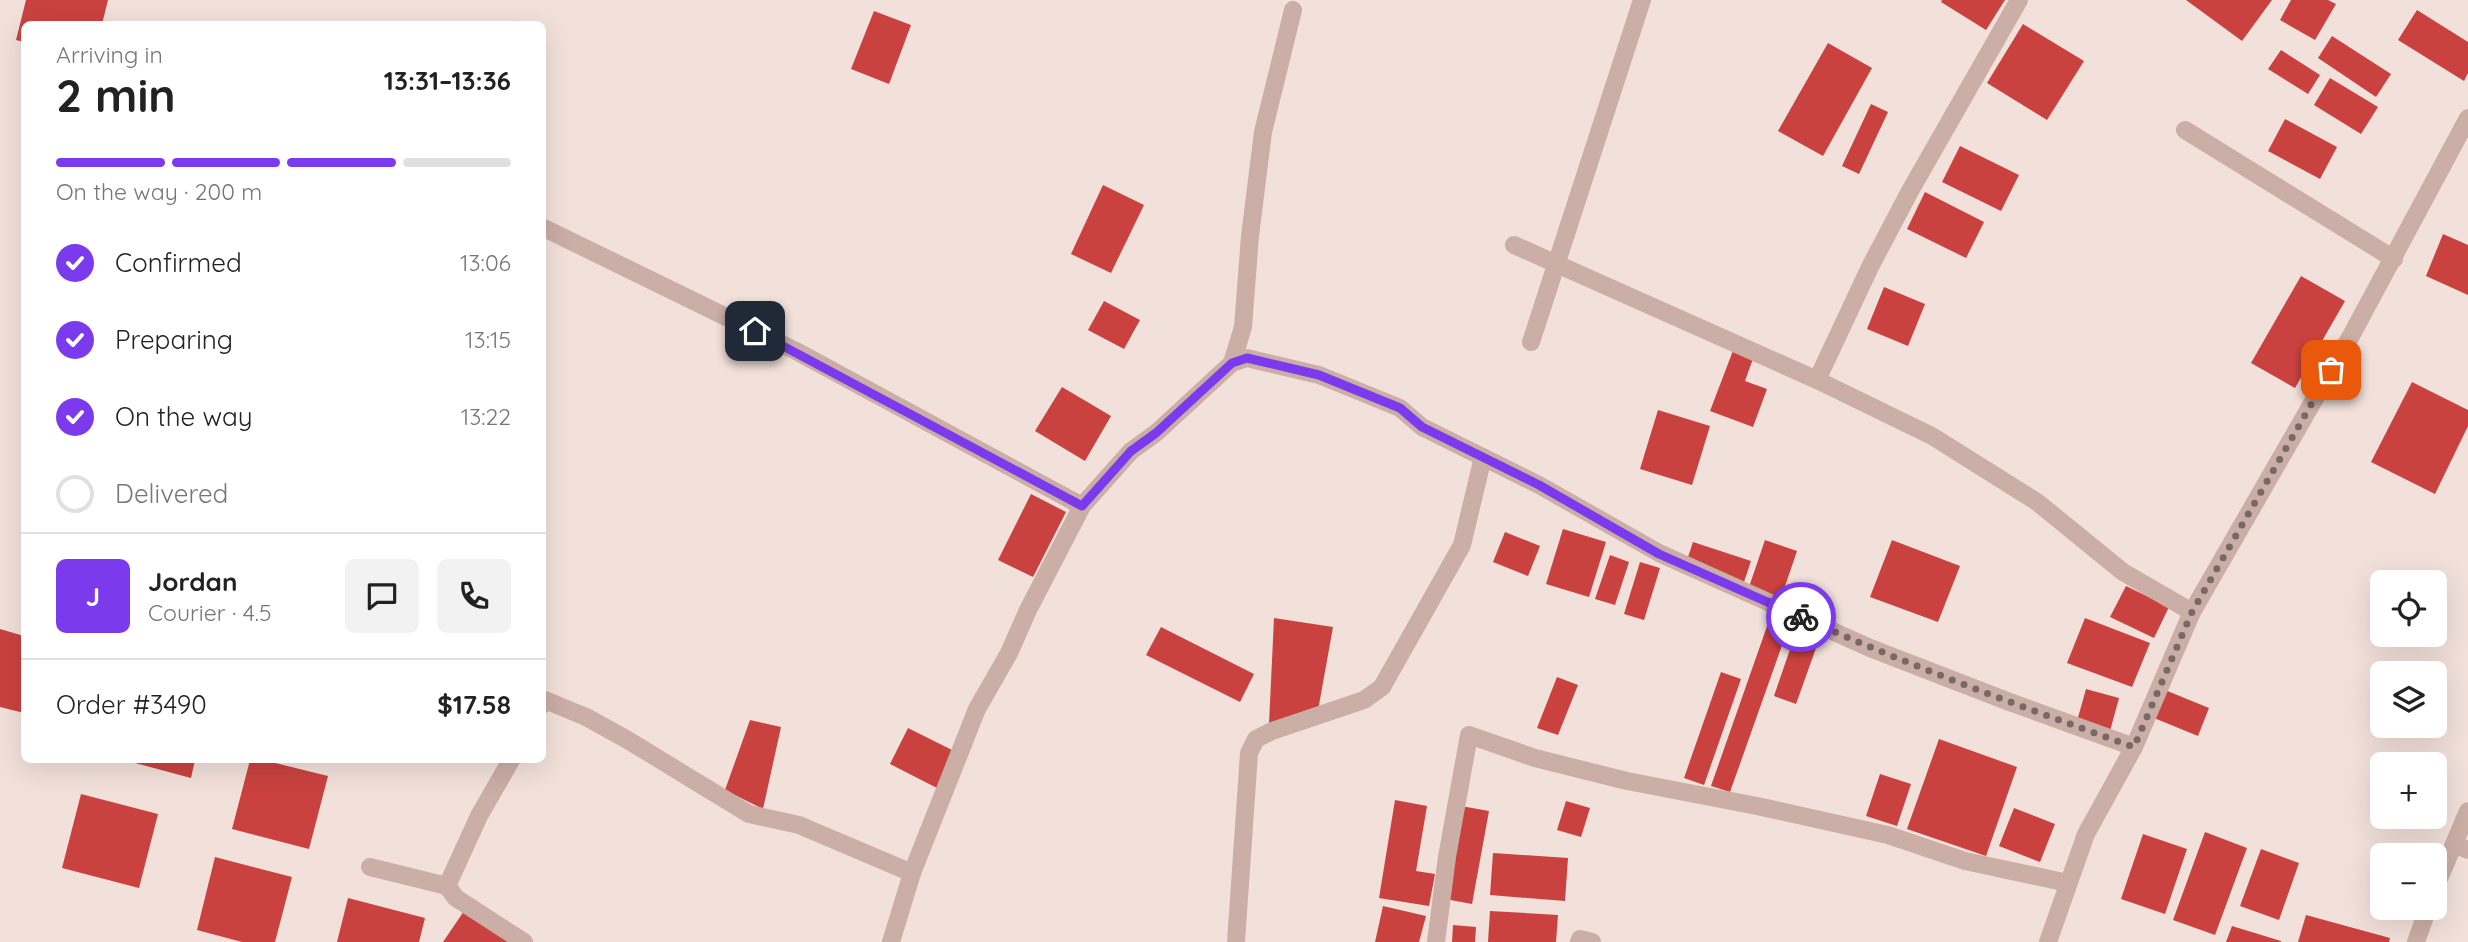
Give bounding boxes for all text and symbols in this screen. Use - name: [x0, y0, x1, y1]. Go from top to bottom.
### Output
- text: Arriving in: [56, 40, 163, 69]
- text: 13:31–13:36: [384, 64, 511, 97]
- text: 2 min: [56, 66, 176, 124]
- text: On the way · 200 m: [56, 177, 262, 206]
- icon: check: [56, 244, 94, 282]
- text: Confirmed: [115, 246, 242, 279]
- text: 13:06: [460, 248, 511, 277]
- pin: [725, 301, 785, 361]
- icon: home: [736, 312, 774, 350]
- icon: check: [56, 321, 94, 359]
- text: Preparing: [115, 323, 233, 356]
- text: 13:15: [465, 325, 511, 354]
- pin: [2301, 340, 2361, 400]
- icon: bag: [2312, 351, 2350, 389]
- icon: check: [56, 398, 94, 436]
- text: On the way: [115, 400, 253, 433]
- text: 13:22: [461, 402, 511, 431]
- text: Delivered: [115, 477, 228, 510]
- button: chat: [345, 559, 419, 633]
- button: phone: [437, 559, 511, 633]
- text: Jordan: [148, 565, 237, 598]
- map controls: [2370, 570, 2447, 920]
- button: locate: [2370, 570, 2447, 647]
- text: J: [86, 580, 100, 613]
- courier: [1766, 582, 1836, 652]
- text: Courier · 4.5: [148, 598, 272, 627]
- icon: bike: [1782, 598, 1820, 636]
- button: layers: [2370, 661, 2447, 738]
- text: Order #3490: [56, 688, 207, 721]
- text: $17.58: [437, 688, 511, 721]
- button: +: [2370, 752, 2447, 829]
- button: −: [2370, 843, 2447, 920]

